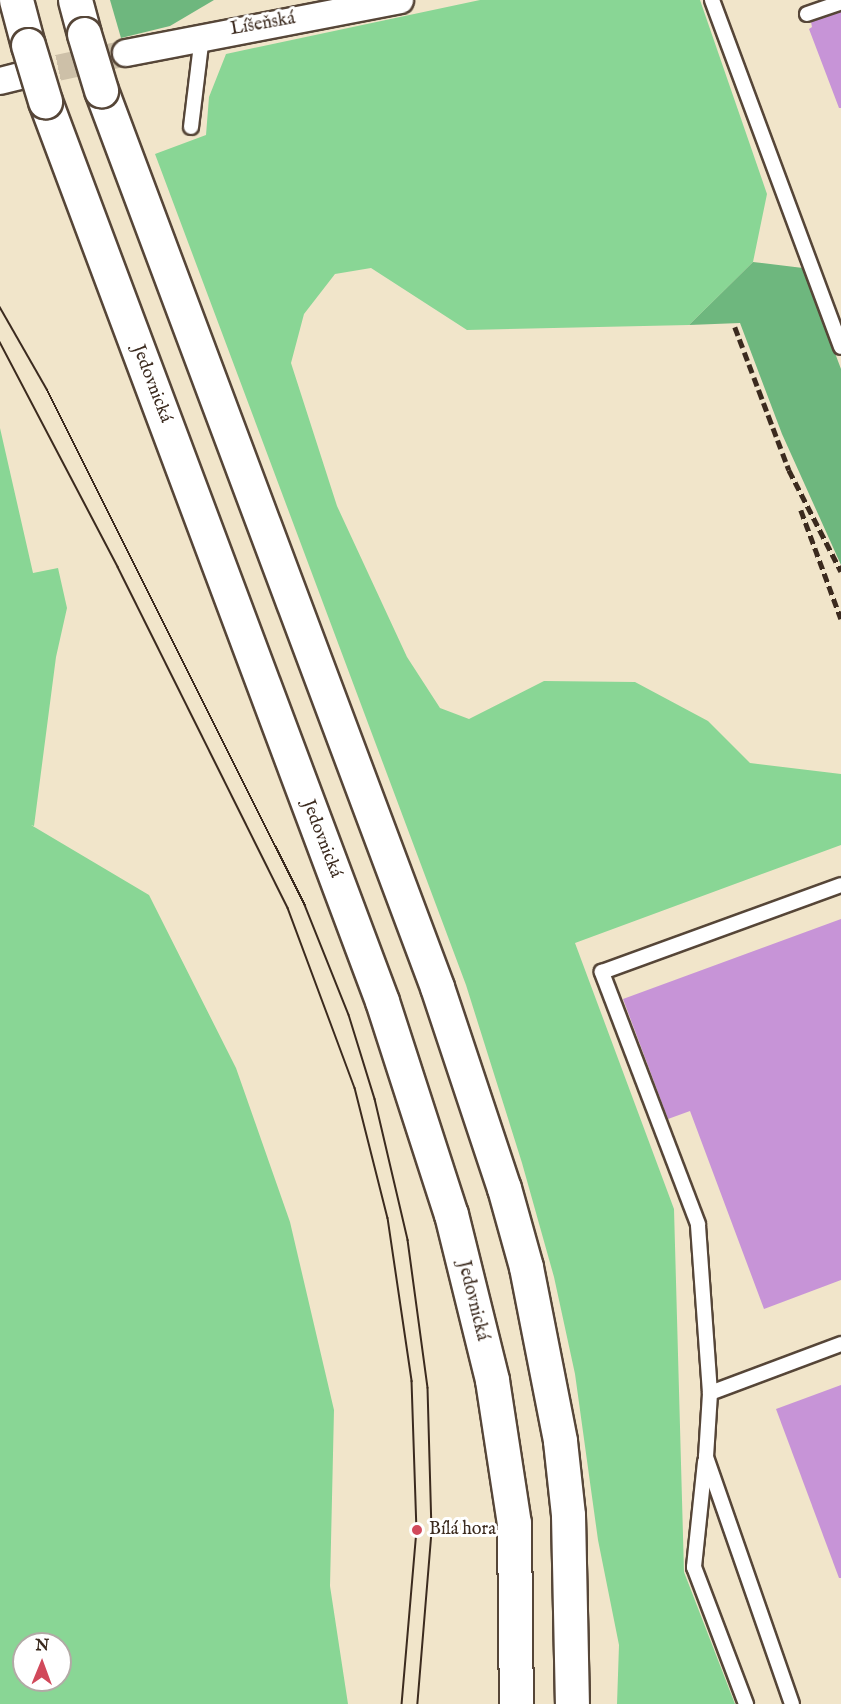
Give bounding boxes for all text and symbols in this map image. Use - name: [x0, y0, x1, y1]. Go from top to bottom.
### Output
- street label: Líšeňská: [229, 9, 297, 41]
- street label: Jedovnická: [126, 342, 176, 426]
- street label: Jedovnická: [296, 797, 346, 881]
- street label: Jedovnická: [452, 1259, 492, 1343]
- place label: Bílá hora: [429, 1519, 496, 1541]
- marker: Bílá hora: [410, 1523, 424, 1537]
- north arrow: [12, 1632, 72, 1692]
- text: N: [35, 1636, 49, 1656]

